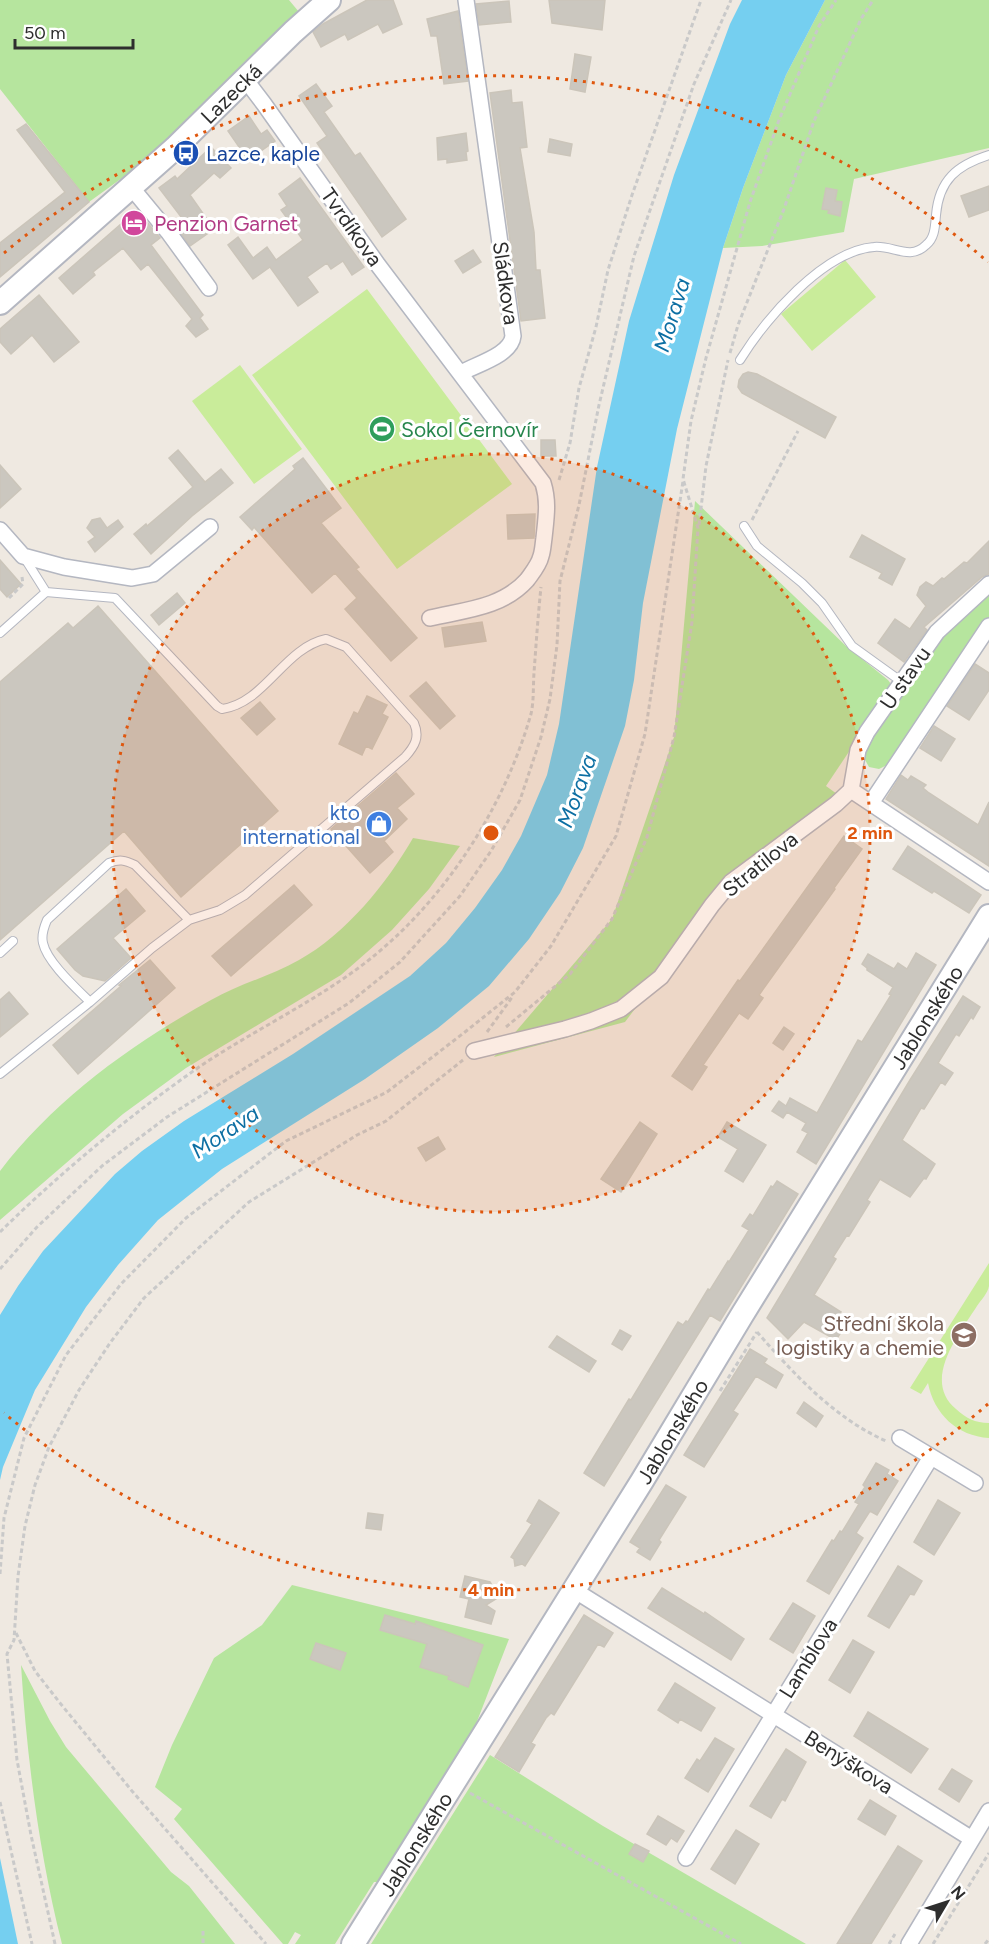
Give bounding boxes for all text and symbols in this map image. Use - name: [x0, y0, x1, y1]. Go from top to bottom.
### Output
- scale bar: [15, 12, 134, 50]
- text: 50 m: [24, 22, 66, 44]
- street label: Lazecká: [195, 58, 266, 129]
- bus stop icon: Lazce, kaple: [171, 138, 201, 168]
- place label: Lazce, kaple: [206, 141, 320, 166]
- street label: Tvrdíkova: [316, 183, 388, 271]
- hotel icon: Penzion Garnet: [119, 208, 149, 238]
- place label: Penzion Garnet: [154, 211, 298, 236]
- street label: Sládkova: [488, 240, 524, 326]
- water label: Morava: [648, 275, 696, 355]
- sports icon: Sokol Černovír: [367, 414, 397, 444]
- place label: Sokol Černovír: [401, 417, 538, 442]
- street label: U stavu: [874, 642, 936, 714]
- water label: Morava: [551, 751, 603, 831]
- place label: kto international: [242, 800, 360, 849]
- shop icon: kto international: [364, 809, 394, 839]
- text: 2 min: [847, 822, 893, 844]
- centre of rings: [481, 823, 501, 843]
- street label: Stratilova: [717, 826, 803, 902]
- street label: Jablonského: [885, 960, 968, 1074]
- water label: Morava: [186, 1100, 264, 1164]
- place label: Střední škola logistiky a chemie: [776, 1311, 944, 1360]
- school or university icon: Střední škola logistiky a chemie: [949, 1320, 979, 1350]
- street label: Jablonského: [631, 1374, 713, 1488]
- text: 4 min: [468, 1579, 514, 1601]
- street label: Lamblova: [774, 1613, 842, 1703]
- street label: Benýškova: [800, 1725, 898, 1799]
- street label: Jablonského: [374, 1787, 457, 1900]
- north arrow: [917, 1872, 977, 1932]
- text: N: [947, 1882, 970, 1904]

